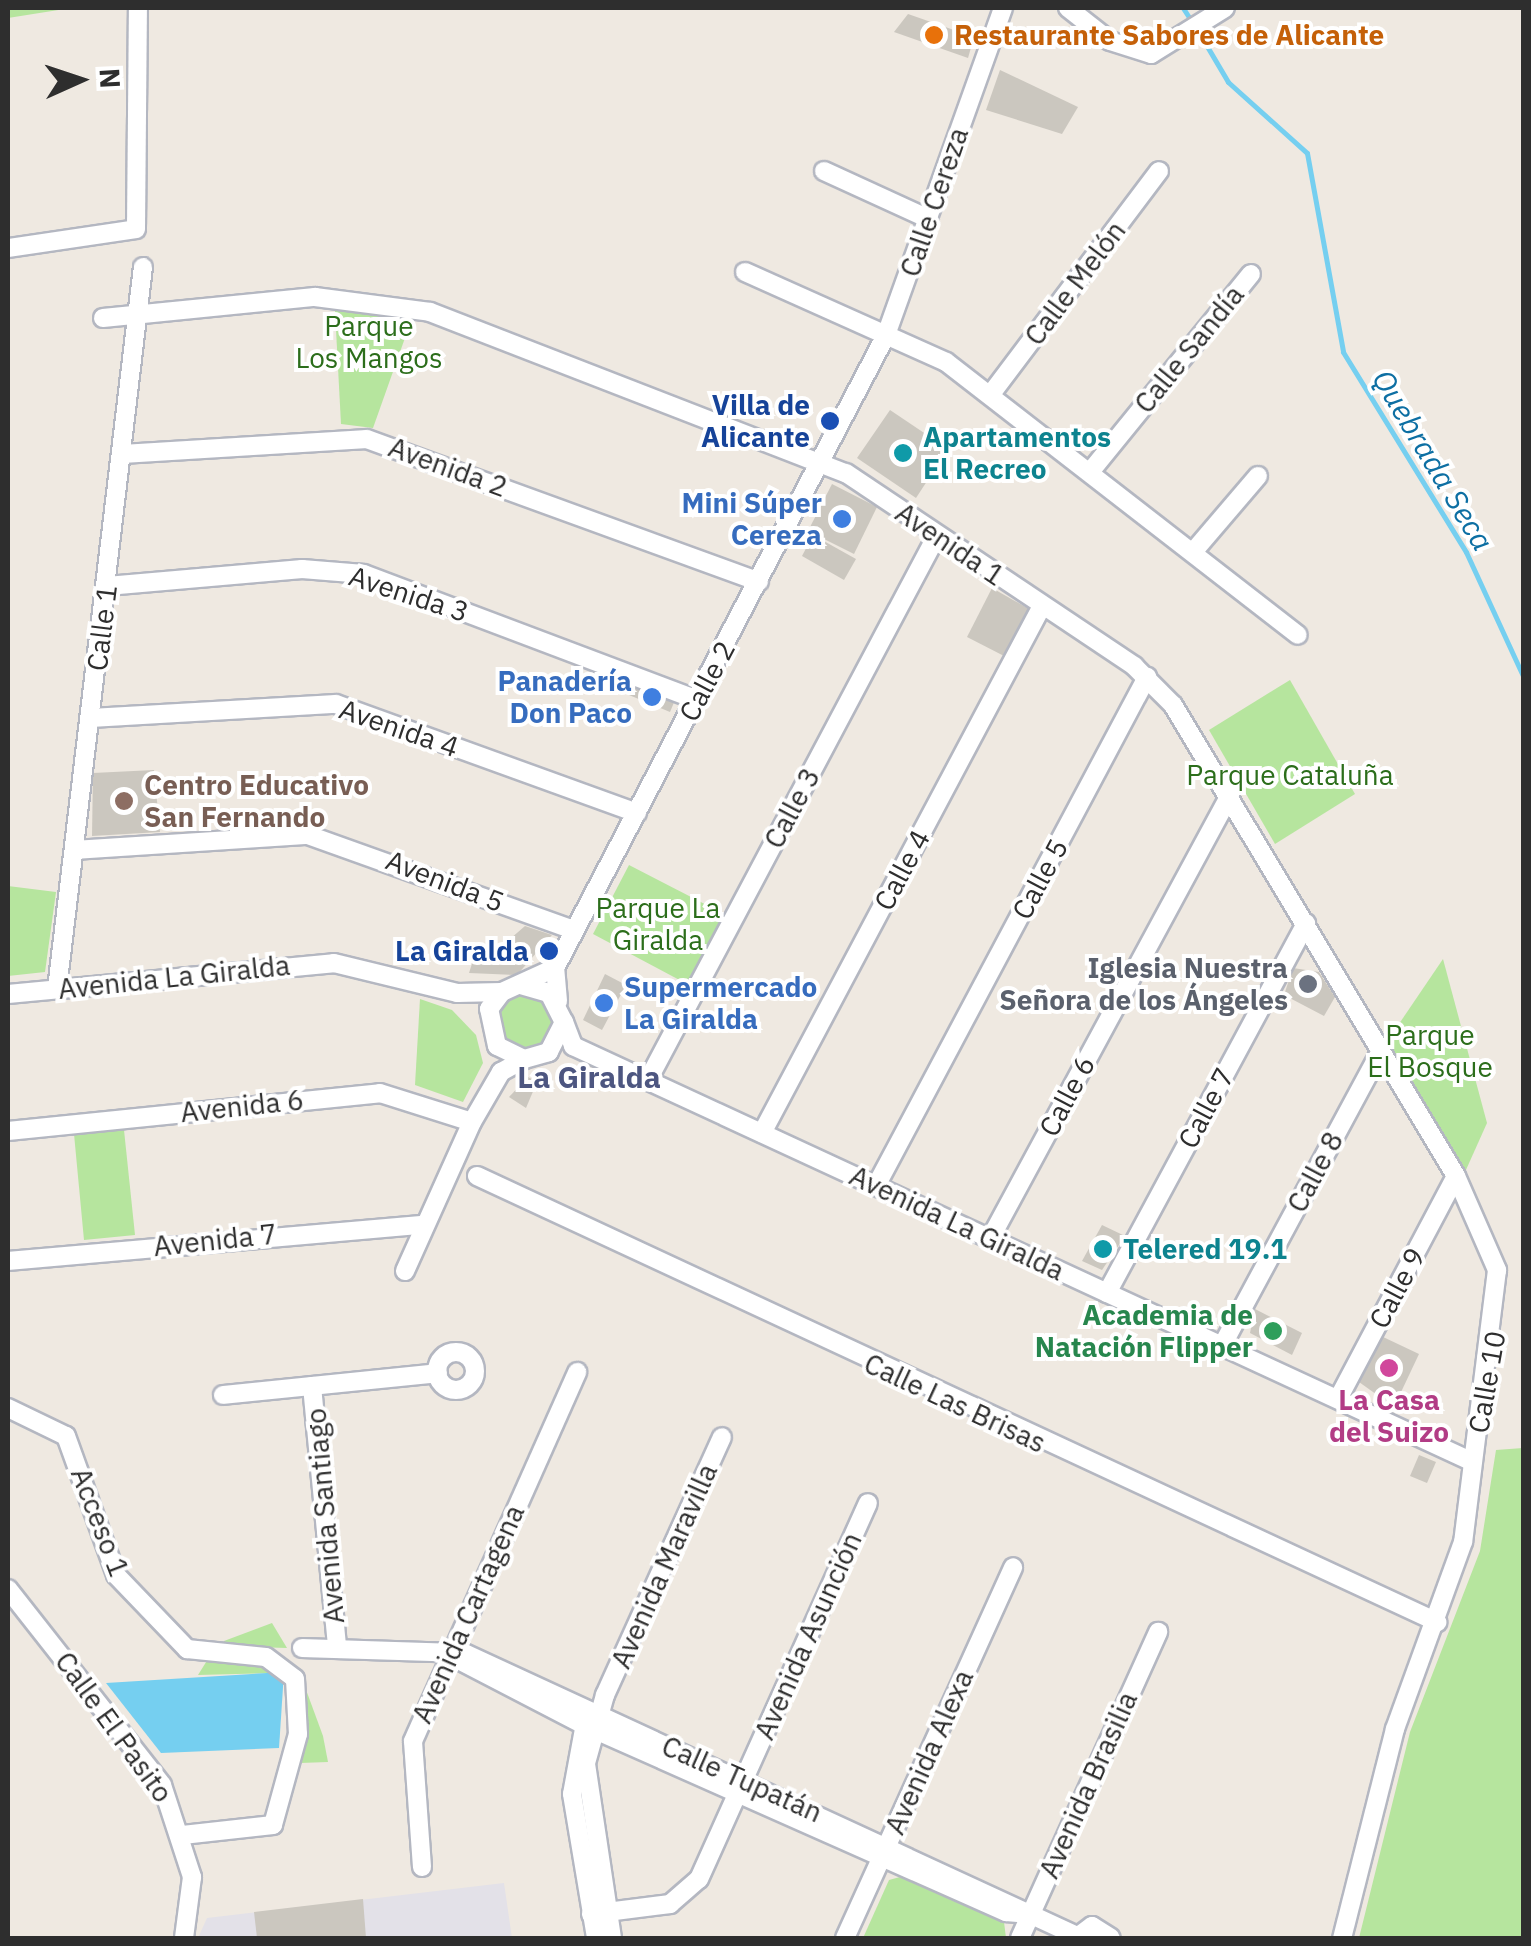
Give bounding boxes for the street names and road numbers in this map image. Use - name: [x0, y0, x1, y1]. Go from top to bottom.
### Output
- street label: Calle Cereza: [893, 123, 975, 281]
- street label: Calle Melón: [1017, 214, 1133, 352]
- street label: Calle Sandía: [1127, 278, 1251, 420]
- street label: Avenida 2: [384, 430, 512, 504]
- street label: Avenida 1: [889, 495, 1011, 593]
- street label: Avenida 3: [345, 559, 473, 629]
- street label: Calle 1: [80, 583, 124, 673]
- street label: Calle 2: [672, 635, 742, 727]
- street label: Avenida 4: [335, 692, 463, 764]
- street label: Calle 3: [757, 762, 827, 854]
- street label: Calle 4: [867, 824, 937, 916]
- street label: Calle 5: [1005, 833, 1075, 925]
- street label: Avenida 5: [381, 843, 509, 919]
- street label: Avenida La Giralda: [56, 948, 292, 1006]
- street label: Calle 6: [1032, 1050, 1102, 1142]
- street label: Calle 7: [1171, 1062, 1241, 1154]
- street label: Avenida 6: [179, 1083, 305, 1129]
- street label: Calle 8: [1280, 1126, 1350, 1218]
- street label: Avenida La Giralda: [844, 1159, 1070, 1287]
- street label: Avenida 7: [152, 1217, 278, 1263]
- street label: Calle 9: [1362, 1242, 1432, 1334]
- street label: Calle 10: [1462, 1328, 1512, 1436]
- street label: Calle Las Brisas: [859, 1346, 1051, 1460]
- street label: Avenida Santiago: [299, 1407, 351, 1625]
- street label: Avenida Maravilla: [604, 1458, 724, 1674]
- street label: Acceso 1: [64, 1463, 136, 1581]
- street label: Avenida Cartagena: [405, 1500, 531, 1728]
- street label: Avenida Asunción: [747, 1527, 869, 1745]
- street label: Calle El Pasito: [48, 1645, 180, 1809]
- street label: Avenida Alexa: [878, 1664, 980, 1840]
- street label: Avenida Brasilia: [1032, 1687, 1144, 1883]
- street label: Calle Tupatán: [657, 1729, 827, 1829]

